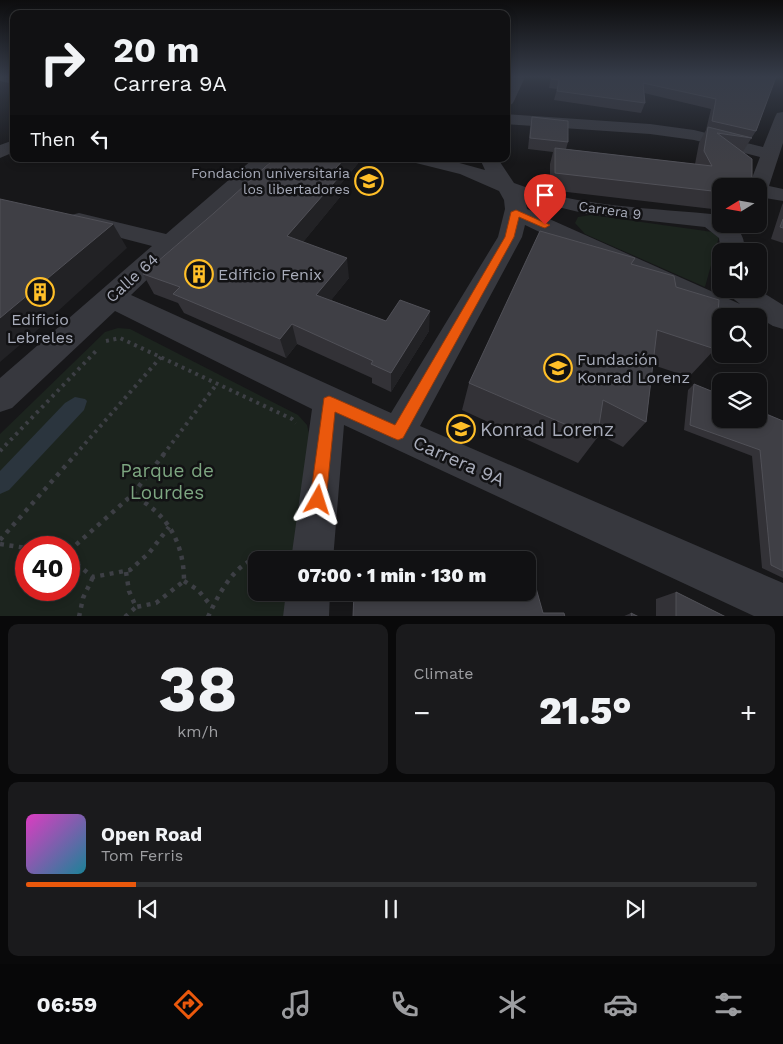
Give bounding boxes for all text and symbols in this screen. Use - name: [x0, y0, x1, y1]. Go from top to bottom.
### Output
- text: 20 m: [113, 29, 199, 71]
- icon: right: [30, 30, 95, 95]
- text: Carrera 9A: [113, 71, 227, 96]
- icon: left: [86, 125, 114, 153]
- text: Then: [30, 128, 76, 151]
- place label: Fondacion universitaria los libertadores: [191, 165, 350, 197]
- school or university icon: Fondacion universitaria los libertadores: [354, 166, 384, 196]
- pin: [524, 174, 566, 225]
- north arrow: [712, 178, 768, 232]
- map controls: [712, 178, 767, 428]
- icon: arrive: [531, 181, 559, 209]
- street label: Carrera 9: [578, 198, 642, 222]
- button: sound: [712, 243, 767, 298]
- street label: Calle 64: [102, 249, 162, 306]
- building icon: Edificio Fenix: [184, 259, 214, 289]
- place label: Edificio Fenix: [218, 265, 322, 284]
- building icon: Edificio Lebreles: [25, 277, 55, 307]
- button: search: [712, 308, 767, 363]
- place label: Edificio Lebreles: [7, 310, 73, 347]
- place label: Fundación Konrad Lorenz: [577, 350, 690, 387]
- school or university icon: Fundación Konrad Lorenz: [543, 353, 573, 383]
- button: layers: [712, 373, 767, 428]
- school or university icon: Konrad Lorenz: [446, 414, 476, 444]
- place label: Konrad Lorenz: [480, 418, 614, 441]
- street label: Carrera 9A: [409, 431, 509, 492]
- park label: Parque de Lourdes: [120, 459, 214, 504]
- position arrow: [291, 473, 343, 525]
- speed limit sign: 40: [15, 536, 80, 601]
- text: 07:00 · 1 min · 130 m: [298, 564, 486, 587]
- text: 38: [158, 651, 237, 727]
- text: Climate: [414, 664, 474, 683]
- text: 21.5°: [539, 689, 632, 733]
- text: −: [414, 696, 430, 729]
- text: +: [740, 696, 757, 729]
- text: km/h: [177, 722, 218, 741]
- text: Open Road: [101, 823, 202, 846]
- text: Tom Ferris: [101, 846, 183, 865]
- icon: previous: [134, 895, 162, 923]
- icon: pause: [377, 895, 405, 923]
- icon: next: [621, 895, 649, 923]
- icon: directions: [171, 987, 206, 1022]
- icon: music: [279, 987, 314, 1022]
- icon: phone: [387, 987, 422, 1022]
- icon: climate: [495, 987, 530, 1022]
- icon: car: [603, 987, 638, 1022]
- icon: filters: [711, 987, 746, 1022]
- text: 06:59: [37, 992, 97, 1017]

